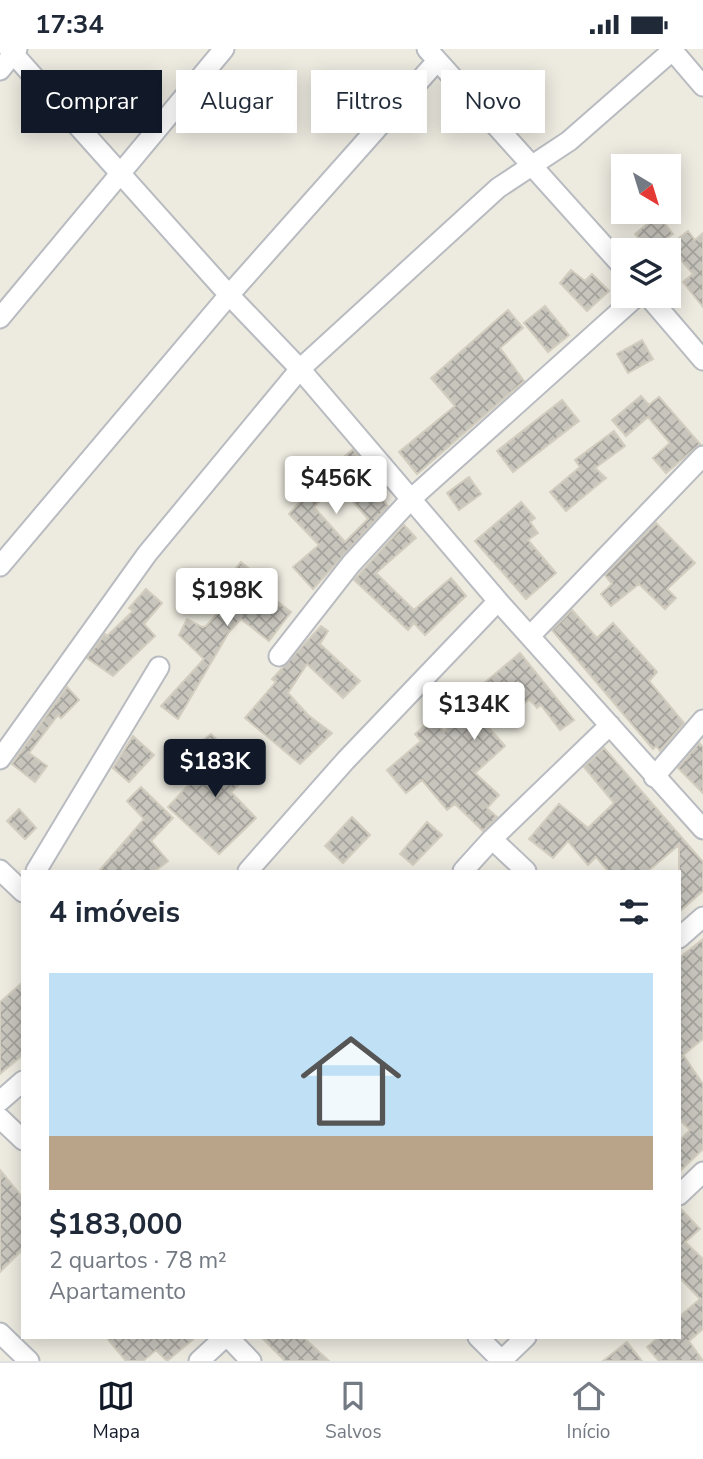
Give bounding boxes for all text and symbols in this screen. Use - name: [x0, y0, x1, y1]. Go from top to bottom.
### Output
- text: 17:34: [35, 7, 104, 42]
- chip: Comprar: [21, 70, 162, 133]
- chip: Alugar: [176, 70, 297, 133]
- chip: Filtros: [311, 70, 427, 133]
- chip: Novo: [441, 70, 545, 133]
- north arrow: [611, 154, 681, 224]
- map controls: [611, 154, 681, 308]
- button: layers: [611, 238, 681, 308]
- pin: $456K: [287, 456, 385, 516]
- text: $456K: [301, 463, 371, 494]
- pin: $198K: [178, 569, 276, 628]
- text: $198K: [192, 575, 262, 606]
- pin: $134K: [425, 683, 523, 742]
- text: $134K: [439, 689, 509, 720]
- pin: $183K: [166, 739, 264, 799]
- text: $183K: [180, 746, 250, 777]
- text: 4 imóveis: [49, 892, 180, 933]
- icon: filters: [615, 893, 653, 931]
- icon: home: [288, 1018, 414, 1144]
- text: $183,000: [49, 1204, 182, 1245]
- text: 2 quartos · 78 m²: [49, 1245, 227, 1276]
- text: Apartamento: [49, 1276, 186, 1307]
- tab: Mapa: [93, 1377, 140, 1445]
- tab: Salvos: [325, 1377, 382, 1445]
- tab: Início: [567, 1377, 610, 1445]

